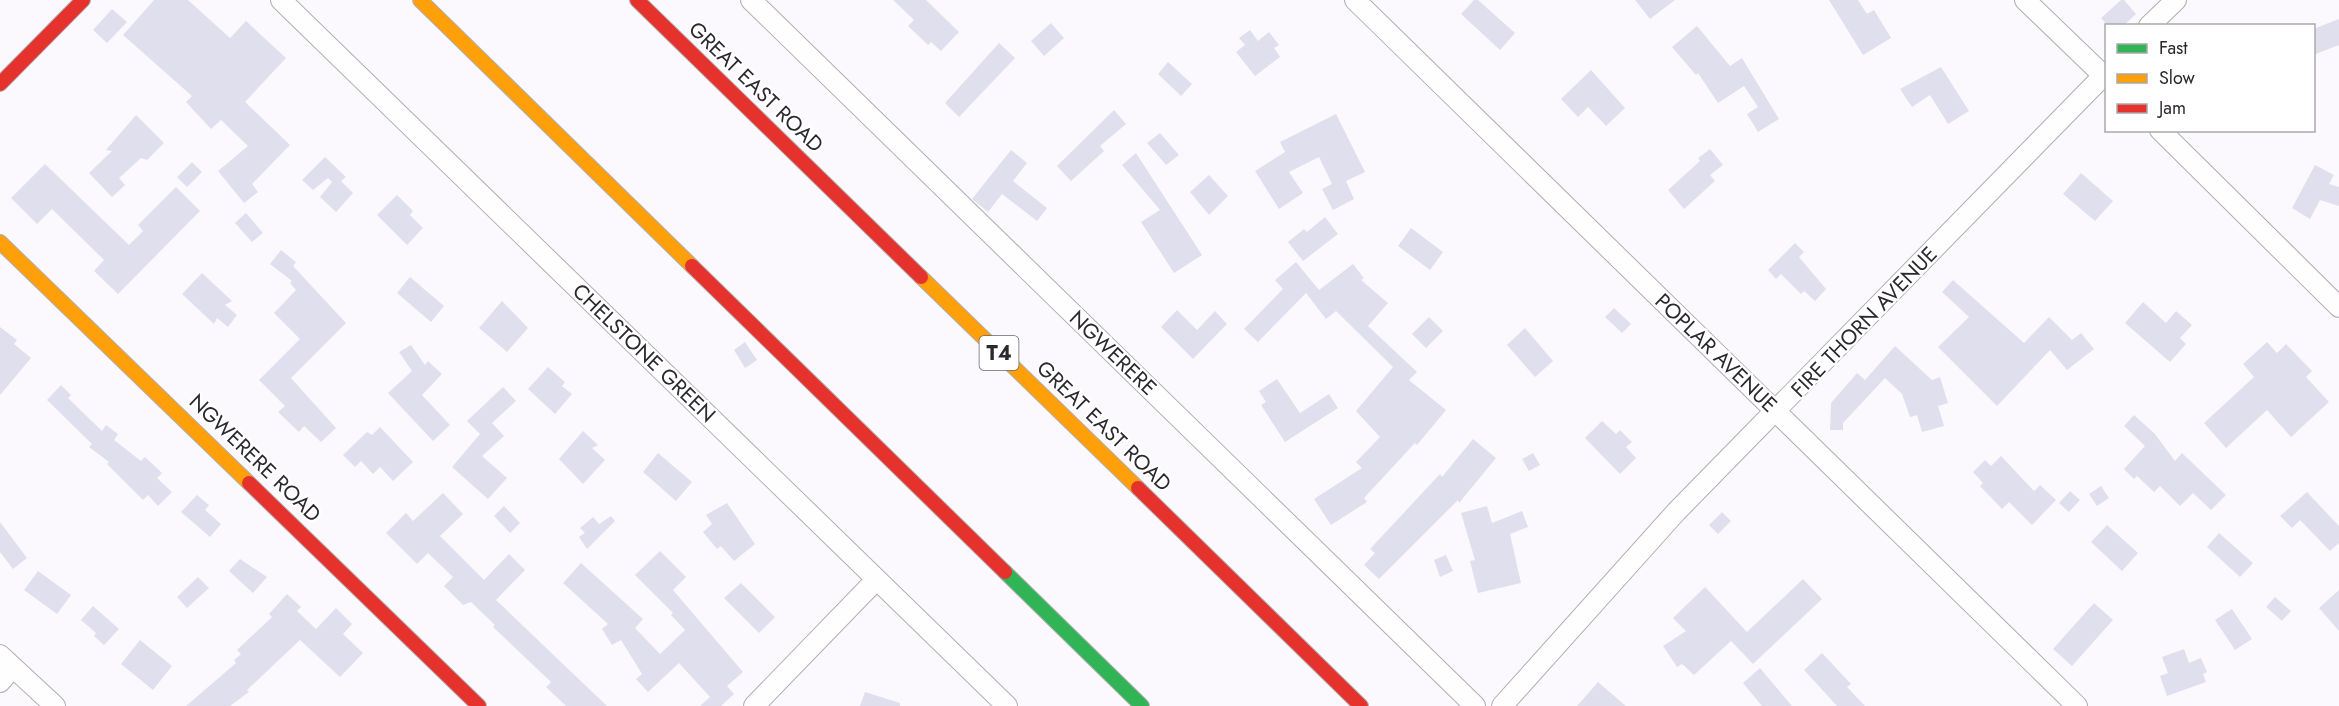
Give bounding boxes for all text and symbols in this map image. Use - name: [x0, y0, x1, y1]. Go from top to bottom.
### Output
- street label: GREAT EAST ROAD: [682, 15, 830, 159]
- legend: [2105, 24, 2315, 132]
- text: Fast: [2159, 35, 2188, 61]
- text: Slow: [2159, 65, 2196, 91]
- text: Jam: [2157, 95, 2186, 121]
- street label: FIRE THORN AVENUE: [1784, 240, 1944, 404]
- street label: CHELSTONE GREEN: [566, 277, 722, 429]
- street label: POPLAR AVENUE: [1648, 287, 1784, 419]
- street label: NGWERERE: [1063, 304, 1163, 402]
- road number: T4: [980, 336, 1018, 370]
- street label: GREAT EAST ROAD: [1030, 354, 1178, 498]
- street label: NGWERERE ROAD: [182, 387, 328, 529]

